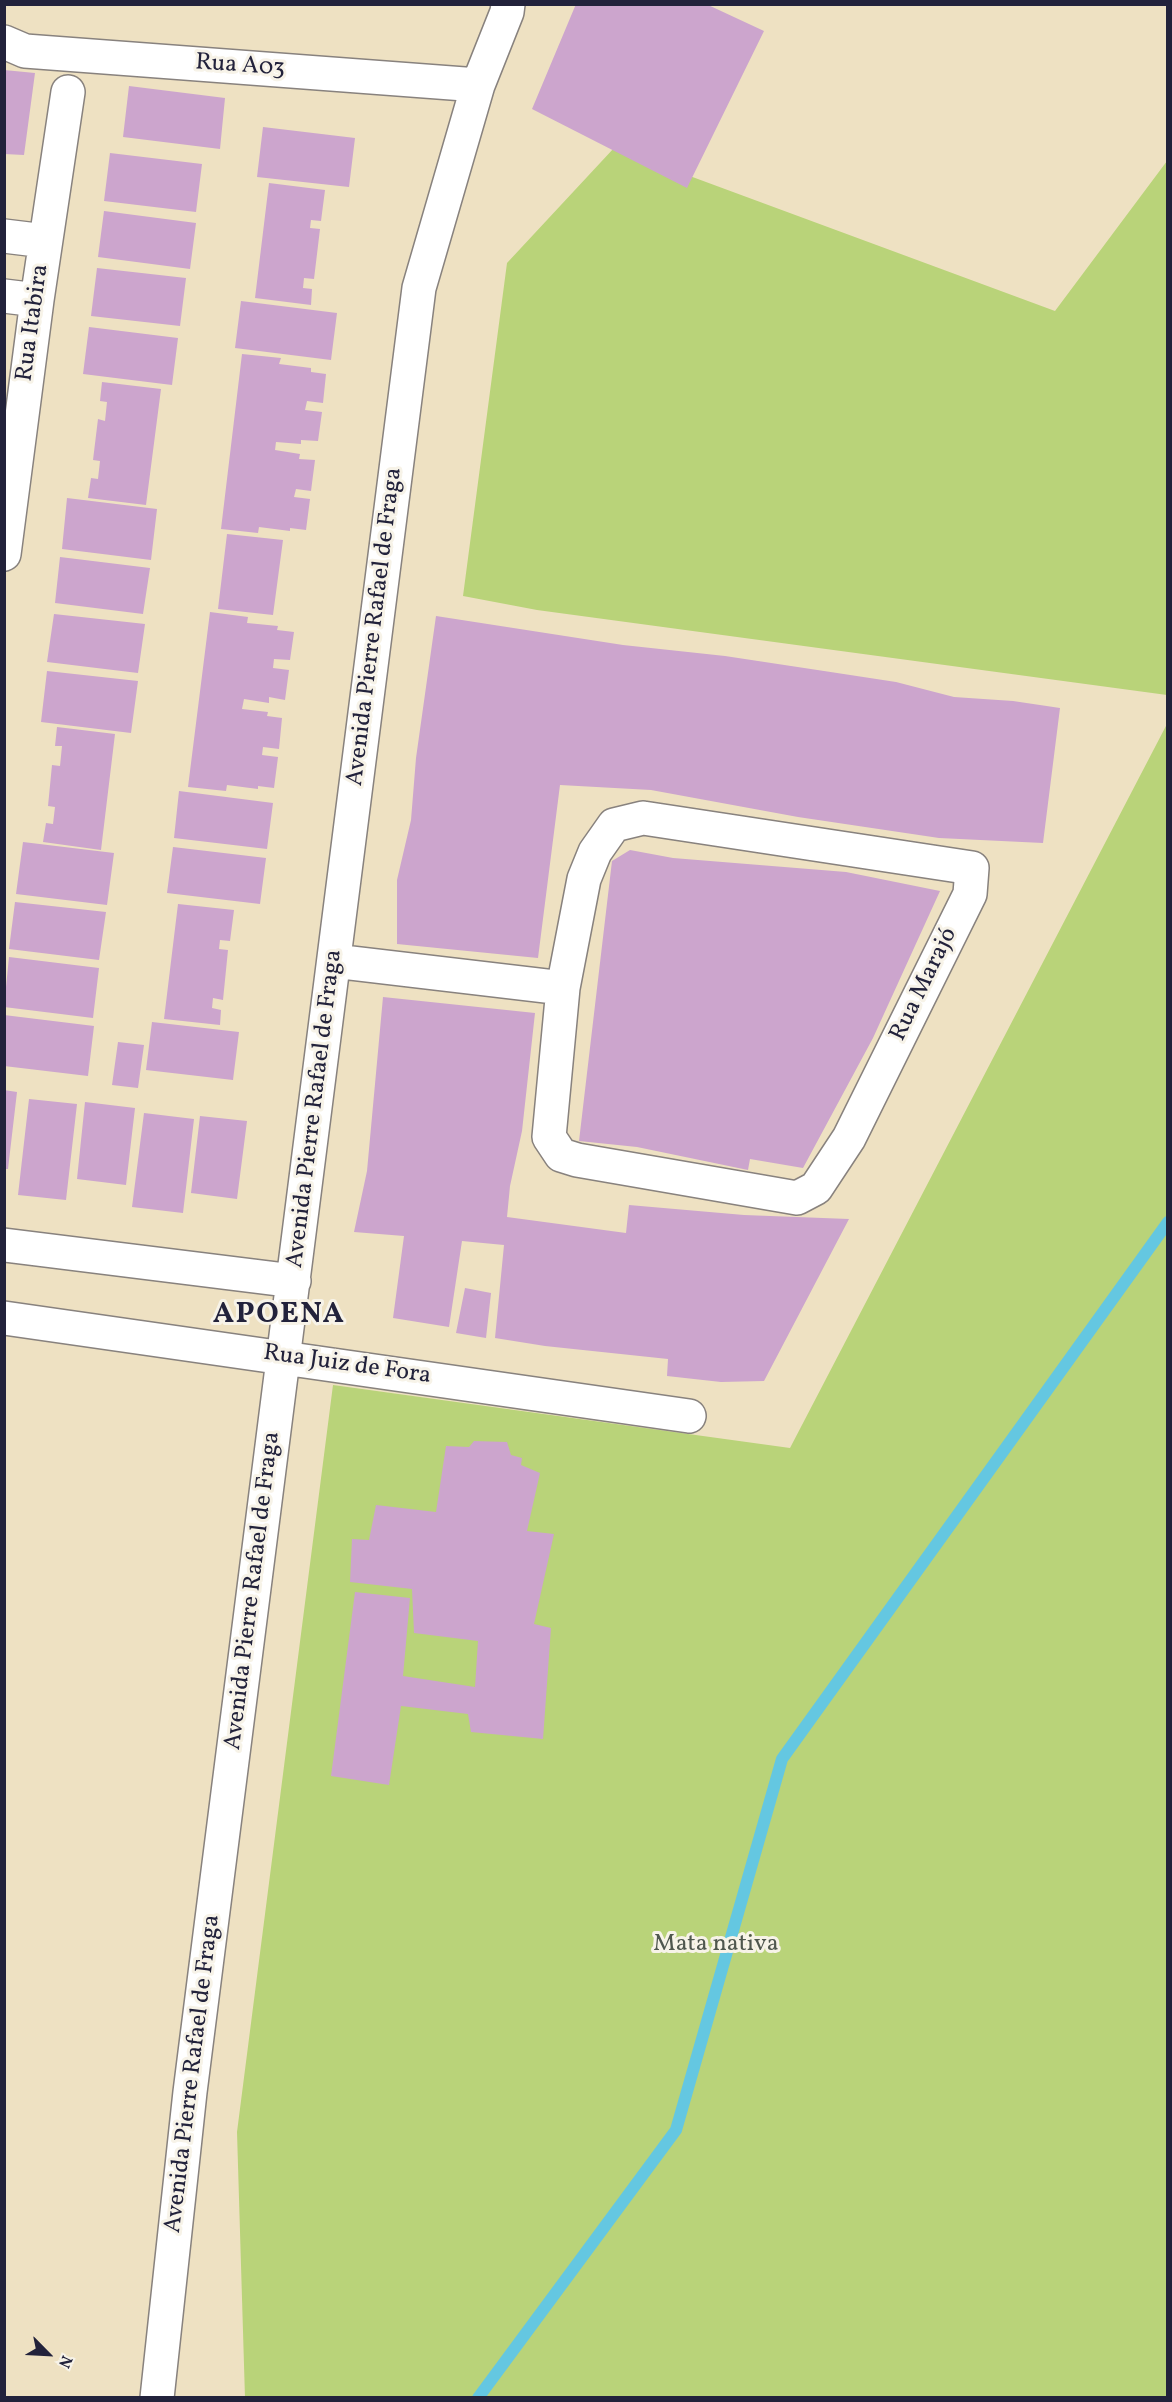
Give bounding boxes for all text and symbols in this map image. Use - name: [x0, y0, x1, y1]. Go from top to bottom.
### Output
- street label: Rua A03: [194, 50, 286, 84]
- street label: Rua Itabira: [12, 263, 56, 383]
- street label: Avenida Pierre Rafael de Fraga: [342, 466, 410, 788]
- street label: Rua Marajó: [885, 924, 965, 1046]
- street label: Avenida Pierre Rafael de Fraga: [282, 948, 350, 1270]
- district label: APOENA: [213, 1298, 345, 1334]
- street label: Rua Juiz de Fora: [261, 1340, 433, 1392]
- street label: Avenida Pierre Rafael de Fraga: [220, 1430, 288, 1752]
- street label: Avenida Pierre Rafael de Fraga: [160, 1913, 228, 2235]
- park label: Mata nativa: [653, 1932, 779, 1960]
- north arrow: [18, 2324, 78, 2384]
- text: N: [52, 2352, 77, 2371]

